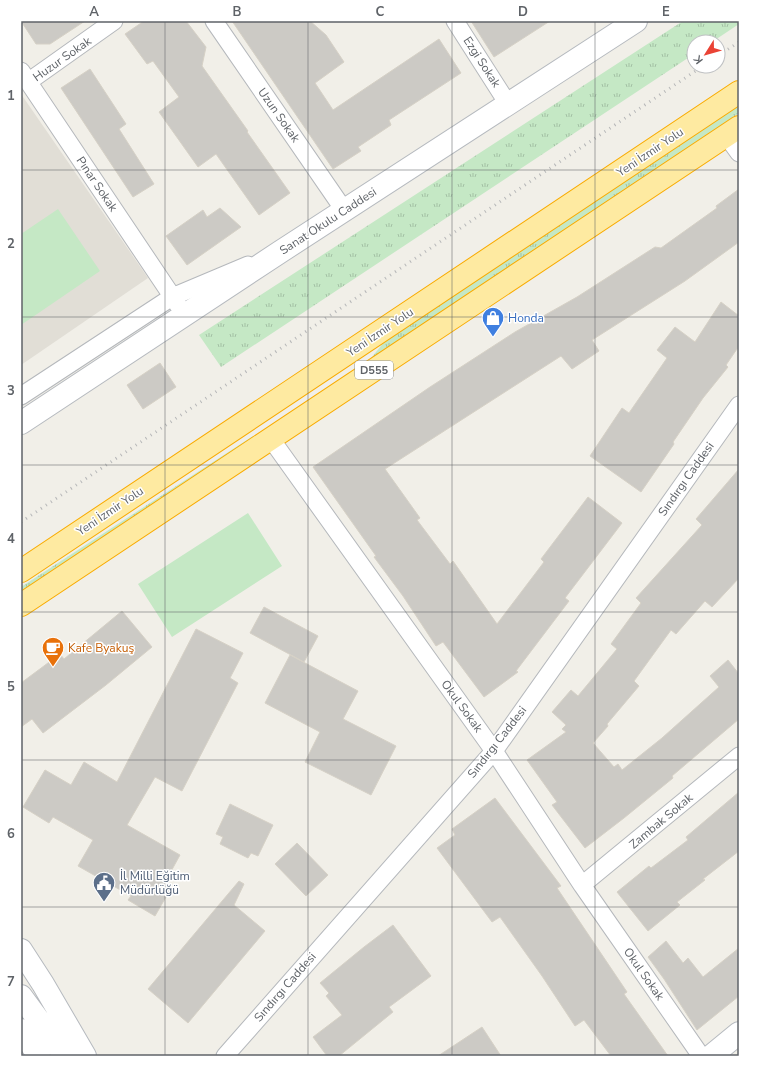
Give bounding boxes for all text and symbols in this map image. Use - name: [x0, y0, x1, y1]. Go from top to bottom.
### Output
- text: A: [89, 3, 99, 21]
- text: B: [233, 3, 242, 21]
- text: C: [376, 3, 385, 21]
- text: D: [518, 3, 528, 21]
- text: E: [662, 3, 670, 21]
- street label: Huzur Sokak: [30, 32, 95, 85]
- street label: Ezgi Sokak: [460, 33, 505, 91]
- north arrow: [686, 34, 726, 74]
- text: K: [690, 52, 707, 67]
- street label: Uzun Sokak: [254, 84, 304, 146]
- text: 1: [7, 87, 15, 105]
- street label: Yeni İzmir Yolu: [613, 124, 687, 181]
- street label: Pınar Sokak: [73, 153, 122, 215]
- street label: Sanat Okulu Caddesi: [276, 184, 380, 258]
- text: 2: [7, 235, 15, 253]
- street label: Yeni İzmir Yolu: [343, 304, 417, 361]
- shop icon: Honda: [480, 305, 506, 338]
- place label: Honda: [508, 310, 544, 326]
- road number: D555: [355, 361, 393, 379]
- text: 3: [7, 382, 15, 400]
- street label: Sındırgı Caddesi: [654, 439, 718, 519]
- street label: Yeni İzmir Yolu: [73, 483, 147, 540]
- text: 4: [7, 530, 15, 548]
- cafe icon: Kafe Byakuş: [40, 635, 66, 668]
- place label: Kafe Byakuş: [68, 640, 134, 656]
- street label: Okul Sokak: [438, 677, 487, 736]
- text: 5: [7, 678, 15, 696]
- street label: Sındırgı Caddesi: [464, 703, 530, 781]
- street label: Zambak Sokak: [626, 789, 697, 852]
- text: 6: [7, 825, 15, 843]
- place label: İl Milli Eğitim Müdürlüğü: [120, 868, 190, 898]
- public building icon: İl Milli Eğitim Müdürlüğü: [91, 870, 117, 903]
- street label: Okul Sokak: [620, 944, 669, 1004]
- street label: Sındırgı Caddesi: [250, 949, 320, 1025]
- text: 7: [7, 973, 15, 991]

